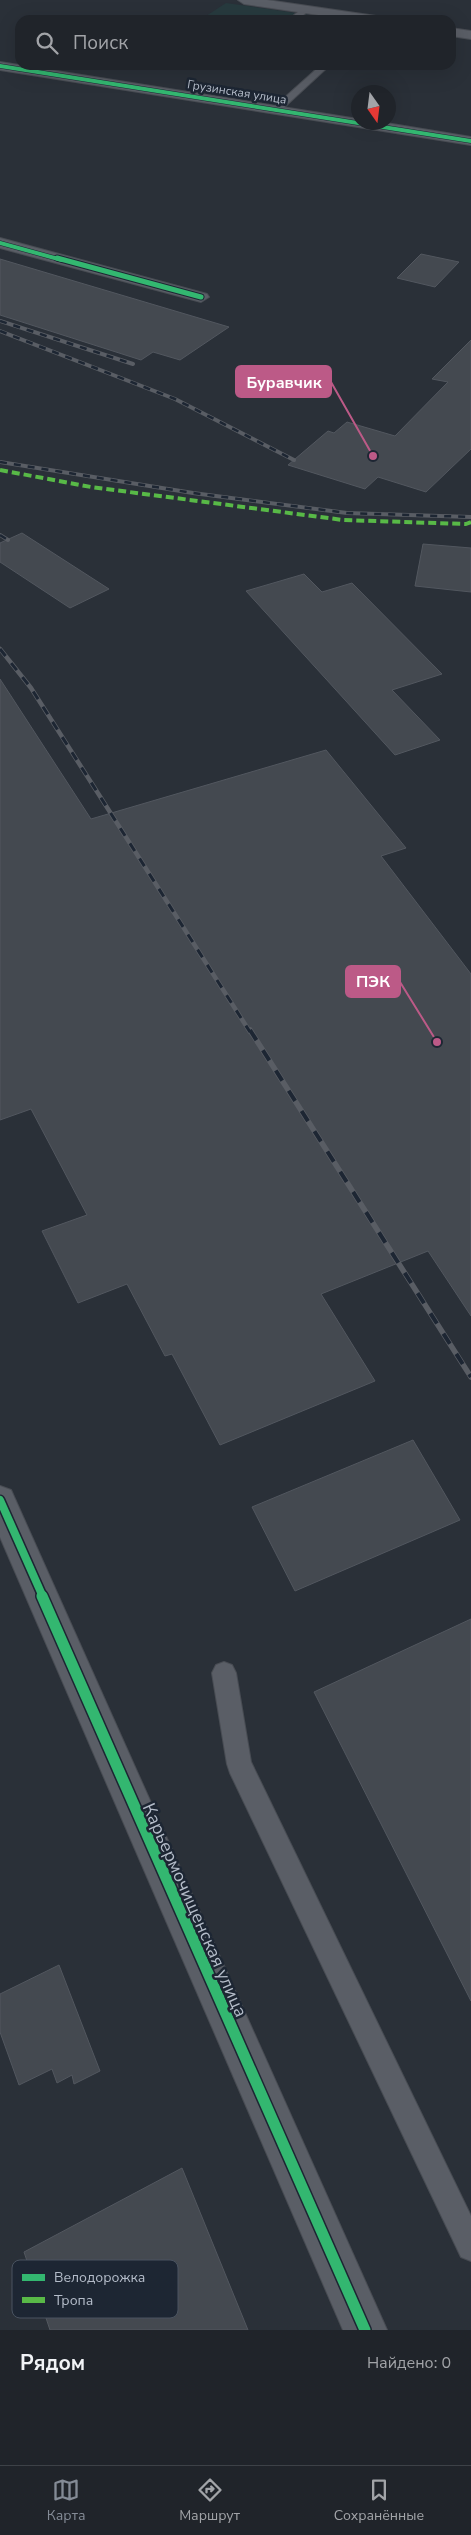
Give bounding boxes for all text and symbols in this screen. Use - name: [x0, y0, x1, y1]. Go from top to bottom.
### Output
- search box: [15, 15, 456, 70]
- icon: search: [33, 29, 61, 57]
- text: Поиск: [73, 30, 128, 56]
- street label: Грузинская улица: [186, 76, 288, 108]
- north arrow: [351, 85, 396, 130]
- callout: Буравчик: [236, 366, 331, 397]
- text: Буравчик: [246, 372, 323, 394]
- callout: ПЭК: [346, 966, 400, 997]
- text: ПЭК: [356, 971, 390, 993]
- street label: Карьермочищенская улица: [137, 1799, 253, 2021]
- legend: [12, 2260, 178, 2318]
- text: Велодорожка: [54, 2268, 145, 2287]
- text: Тропа: [54, 2291, 93, 2310]
- text: Рядом: [20, 2349, 85, 2377]
- text: Найдено: 0: [367, 2352, 451, 2374]
- tab: Карта: [47, 2476, 85, 2525]
- tab: Маршрут: [179, 2476, 240, 2525]
- tab: Сохранённые: [334, 2476, 424, 2525]

